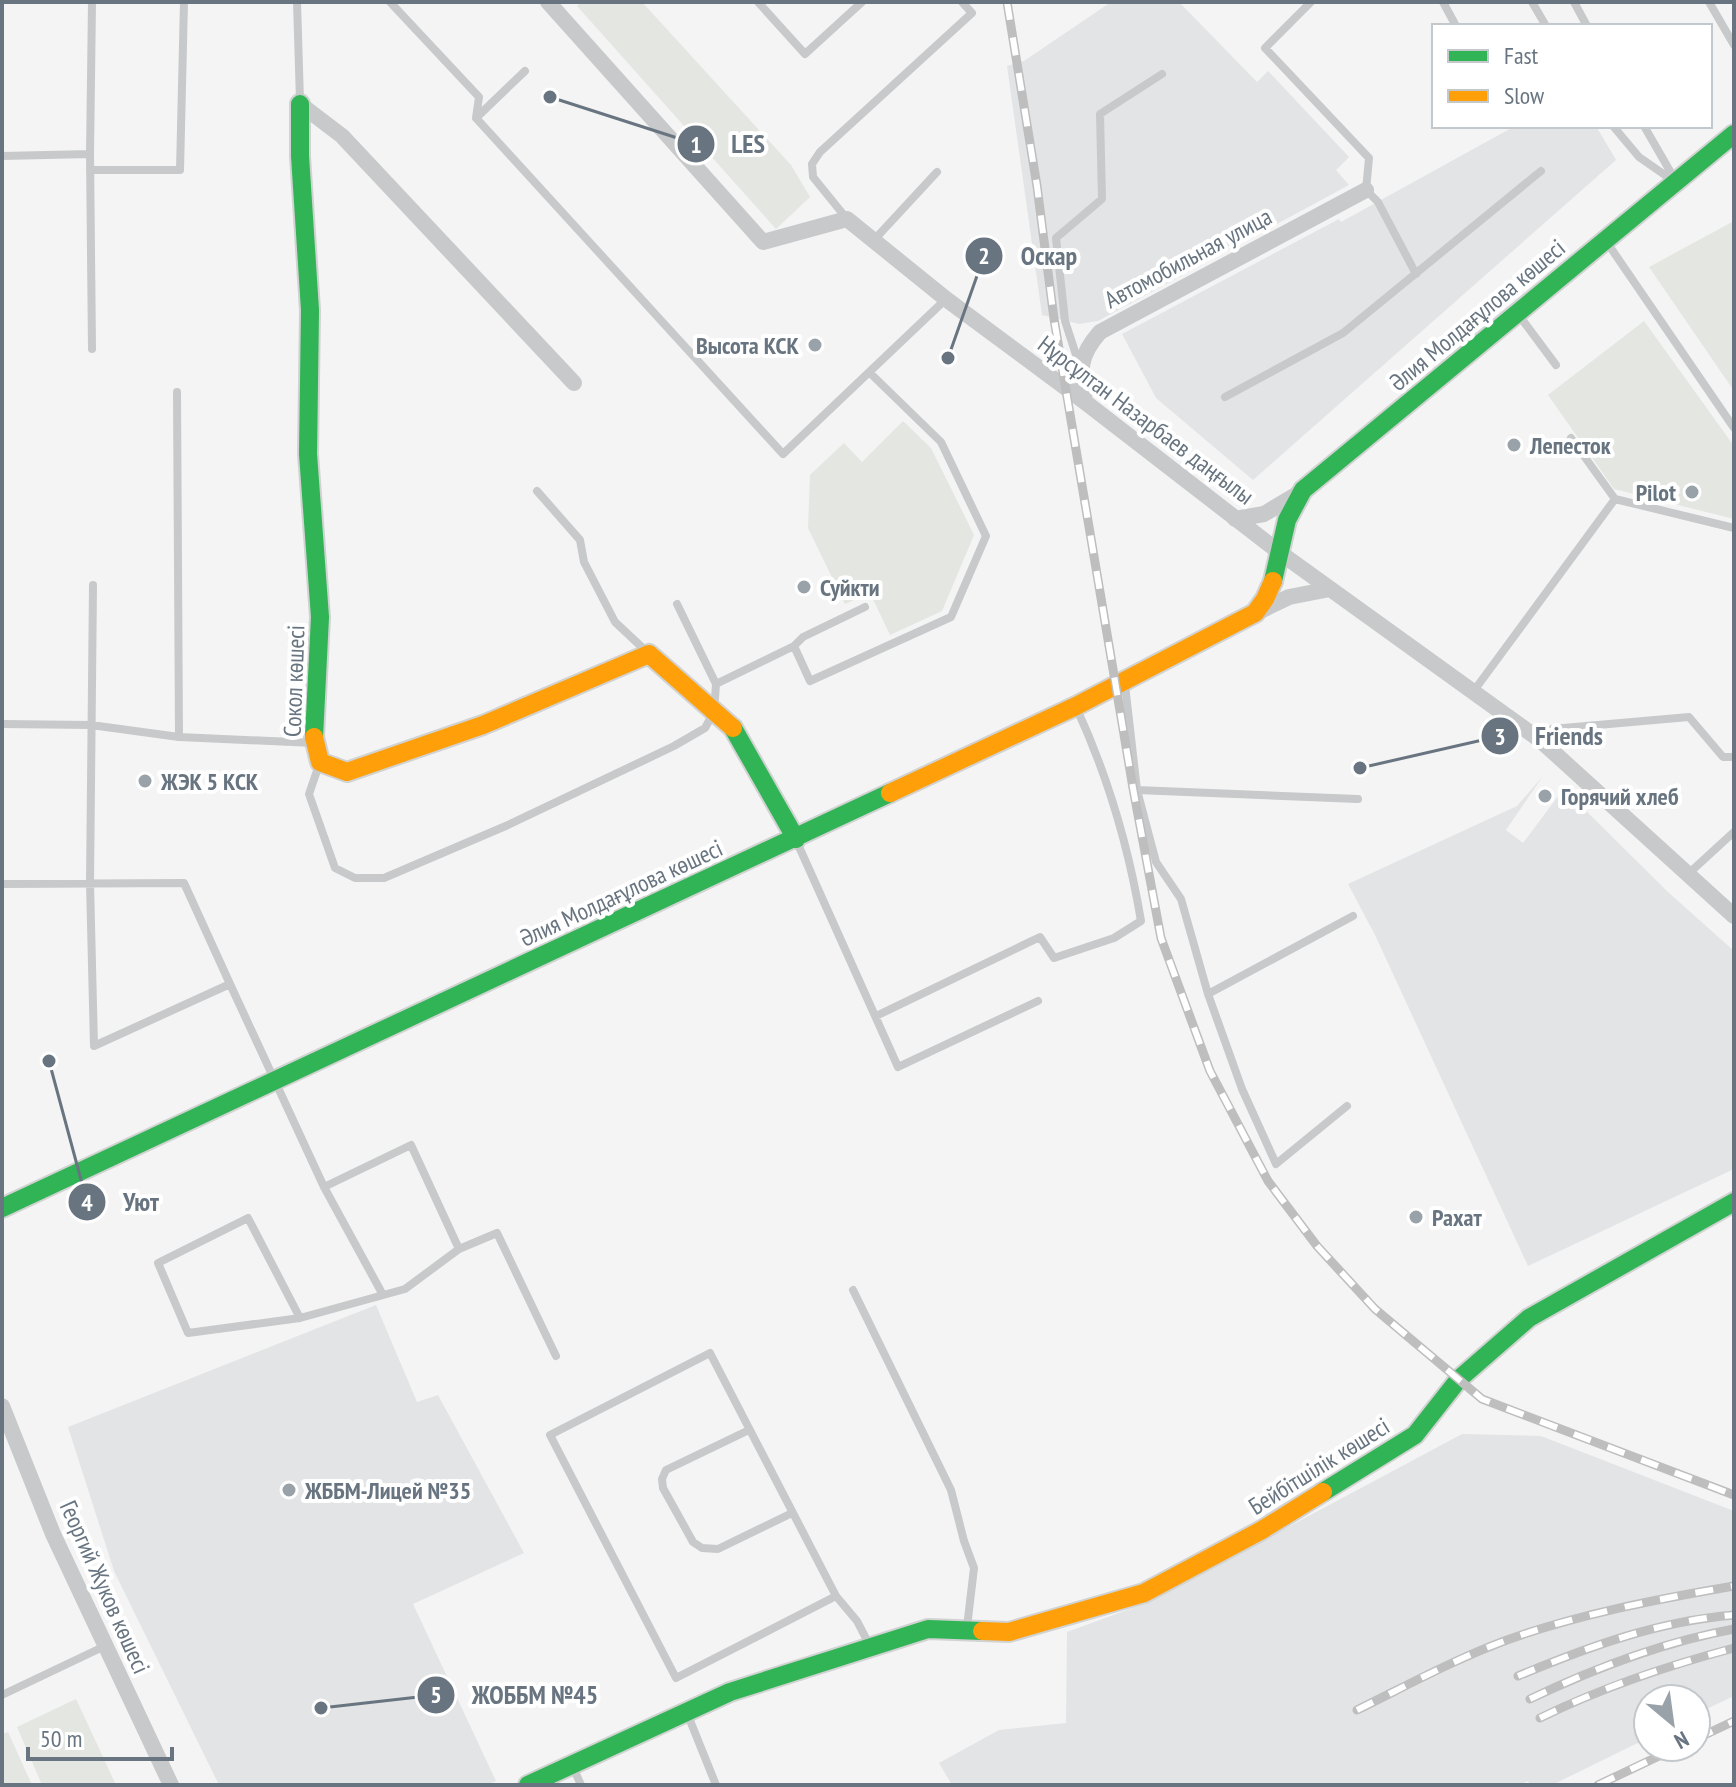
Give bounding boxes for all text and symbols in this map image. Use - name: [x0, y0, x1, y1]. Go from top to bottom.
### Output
- legend: [1432, 24, 1712, 128]
- text: Fast: [1504, 40, 1539, 71]
- text: Slow: [1504, 80, 1545, 111]
- callout: LES: [676, 119, 781, 169]
- text: LES: [731, 127, 765, 160]
- text: 1: [690, 129, 702, 160]
- street label: Автомобильная улица: [1099, 201, 1277, 315]
- callout: Оскар: [964, 231, 1093, 281]
- street label: Әлия Молдағұлова көшесі: [1383, 232, 1571, 398]
- text: Оскар: [1021, 239, 1077, 272]
- text: 2: [978, 240, 990, 271]
- street label: Нұрсұлтан Назарбаев даңғылы: [1032, 329, 1260, 511]
- place label: Высота КСК: [696, 330, 800, 361]
- marker: Высота КСК: [806, 336, 824, 354]
- place label: Лепесток: [1529, 430, 1611, 461]
- marker: Лепесток: [1505, 436, 1523, 454]
- place label: Pilot: [1636, 477, 1676, 508]
- marker: Pilot: [1683, 483, 1701, 501]
- place label: Суйкти: [820, 572, 880, 603]
- marker: Суйкти: [795, 578, 813, 596]
- street label: Сокол көшесі: [277, 624, 311, 738]
- callout: Friends: [1480, 711, 1619, 761]
- text: Friends: [1535, 719, 1603, 752]
- text: 3: [1494, 721, 1506, 752]
- place label: ЖЭК 5 КСК: [160, 766, 259, 797]
- marker: ЖЭК 5 КСК: [136, 772, 154, 790]
- place label: Горячий хлеб: [1561, 781, 1679, 812]
- marker: Горячий хлеб: [1536, 787, 1554, 805]
- street label: Әлия Молдағұлова көшесі: [515, 832, 727, 954]
- callout: Уют: [67, 1177, 175, 1227]
- text: Уют: [122, 1185, 159, 1218]
- text: 4: [81, 1187, 93, 1218]
- place label: Рахат: [1432, 1202, 1482, 1233]
- marker: Рахат: [1407, 1208, 1425, 1226]
- street label: Бейбітшілік көшесі: [1243, 1410, 1395, 1522]
- place label: ЖББМ-Лицей №35: [304, 1475, 471, 1506]
- marker: ЖББМ-Лицей №35: [280, 1481, 298, 1499]
- street label: Георгий Жуков көшесі: [53, 1496, 157, 1678]
- callout: ЖОББМ №45: [416, 1670, 614, 1720]
- text: ЖОББМ №45: [471, 1678, 598, 1711]
- text: 5: [430, 1679, 442, 1710]
- north arrow: [1632, 1683, 1712, 1763]
- scale bar: [28, 1711, 172, 1761]
- text: 50 m: [40, 1723, 82, 1754]
- text: N: [1670, 1725, 1694, 1756]

